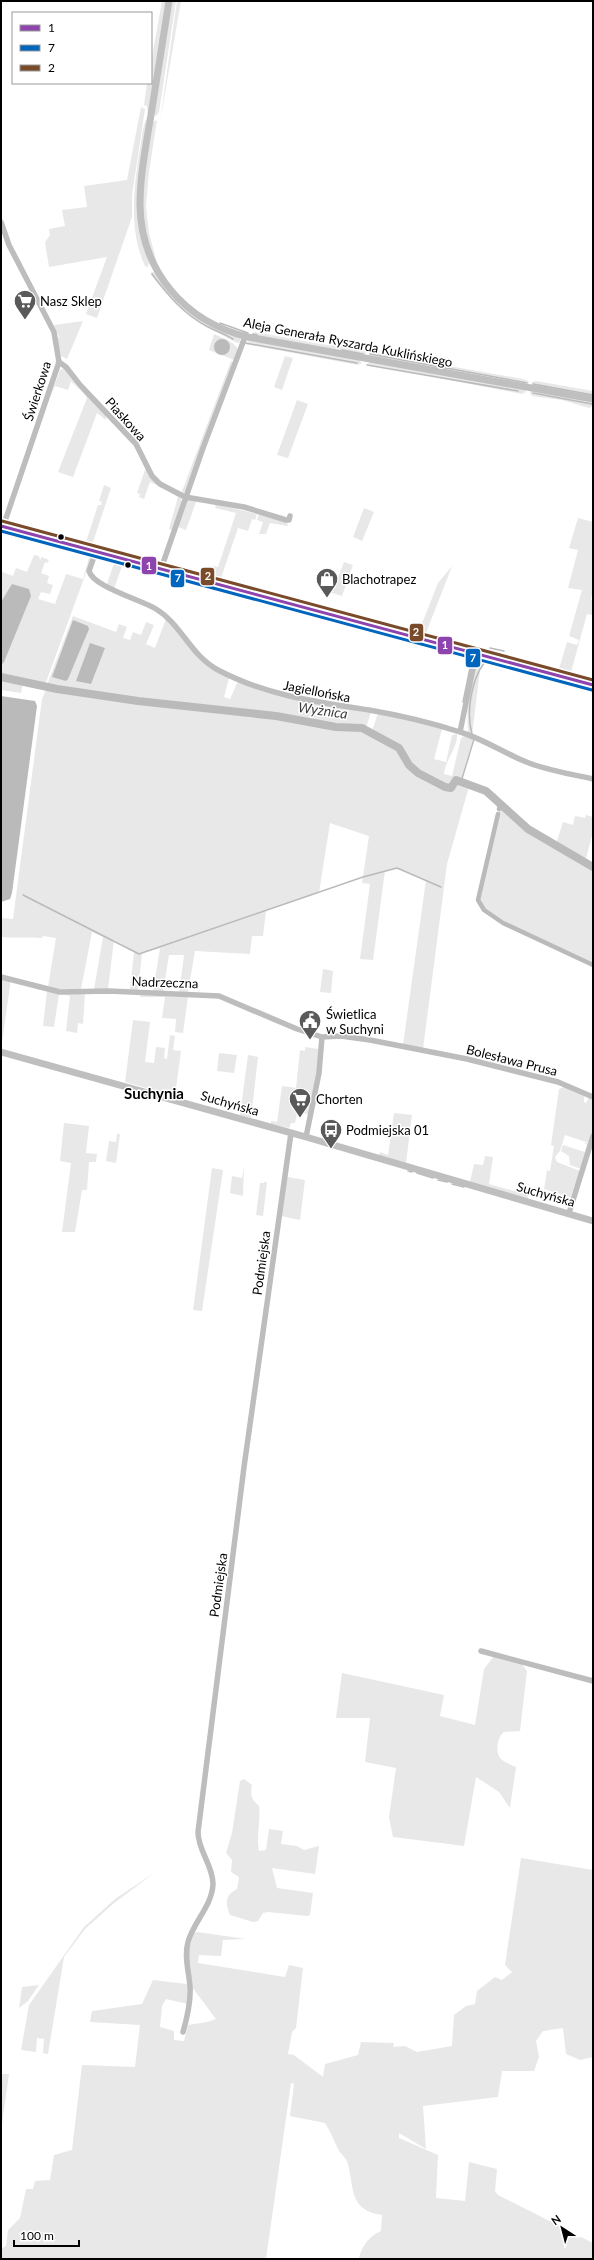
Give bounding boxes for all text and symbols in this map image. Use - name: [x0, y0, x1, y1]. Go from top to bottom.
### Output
- legend: [12, 12, 152, 84]
- text: 1: [48, 20, 55, 35]
- text: 7: [48, 40, 55, 55]
- text: 2: [48, 60, 55, 75]
- supermarket icon: Nasz Sklep: [12, 288, 38, 321]
- place label: Nasz Sklep: [40, 293, 102, 309]
- street label: Aleja Generała Ryszarda Kuklińskiego: [242, 314, 454, 370]
- street label: Świerkowa: [20, 359, 54, 423]
- street label: Piaskowa: [102, 394, 150, 444]
- unlabelled marker: [56, 532, 66, 542]
- line badge: 1: [141, 556, 157, 575]
- text: 1: [146, 559, 152, 572]
- unlabelled marker: [123, 560, 133, 570]
- shop icon: Blachotrapez: [314, 566, 340, 599]
- line badge: 2: [200, 567, 215, 586]
- line badge: 7: [170, 569, 185, 588]
- text: 2: [205, 569, 211, 582]
- text: 7: [175, 571, 181, 584]
- place label: Blachotrapez: [342, 571, 416, 587]
- line badge: 2: [409, 623, 424, 642]
- text: 2: [413, 625, 419, 638]
- line badge: 1: [437, 636, 453, 655]
- text: 1: [442, 638, 448, 651]
- line badge: 7: [465, 648, 481, 668]
- text: 7: [470, 651, 476, 664]
- street label: Jagiellońska: [282, 677, 352, 705]
- water label: Wyżnica: [297, 698, 349, 722]
- street label: Nadrzeczna: [131, 973, 199, 991]
- place label: Świetlica w Suchyni: [326, 1006, 384, 1037]
- public building icon: Świetlica w Suchyni: [297, 1008, 323, 1041]
- street label: Bolesława Prusa: [465, 1041, 559, 1079]
- district label: Suchynia: [124, 1084, 184, 1102]
- supermarket icon: Chorten: [287, 1086, 313, 1119]
- street label: Suchyńska: [199, 1087, 261, 1119]
- place label: Chorten: [316, 1091, 363, 1107]
- bus stop icon: Podmiejska 01: [318, 1117, 344, 1150]
- place label: Podmiejska 01: [346, 1122, 429, 1138]
- street label: Suchyńska: [515, 1178, 577, 1210]
- street label: Podmiejska: [249, 1230, 273, 1296]
- street label: Podmiejska: [206, 1552, 230, 1618]
- north arrow: [542, 2208, 582, 2248]
- text: N: [549, 2212, 563, 2227]
- scale bar: [14, 2222, 79, 2248]
- text: 100 m: [20, 2228, 54, 2243]

